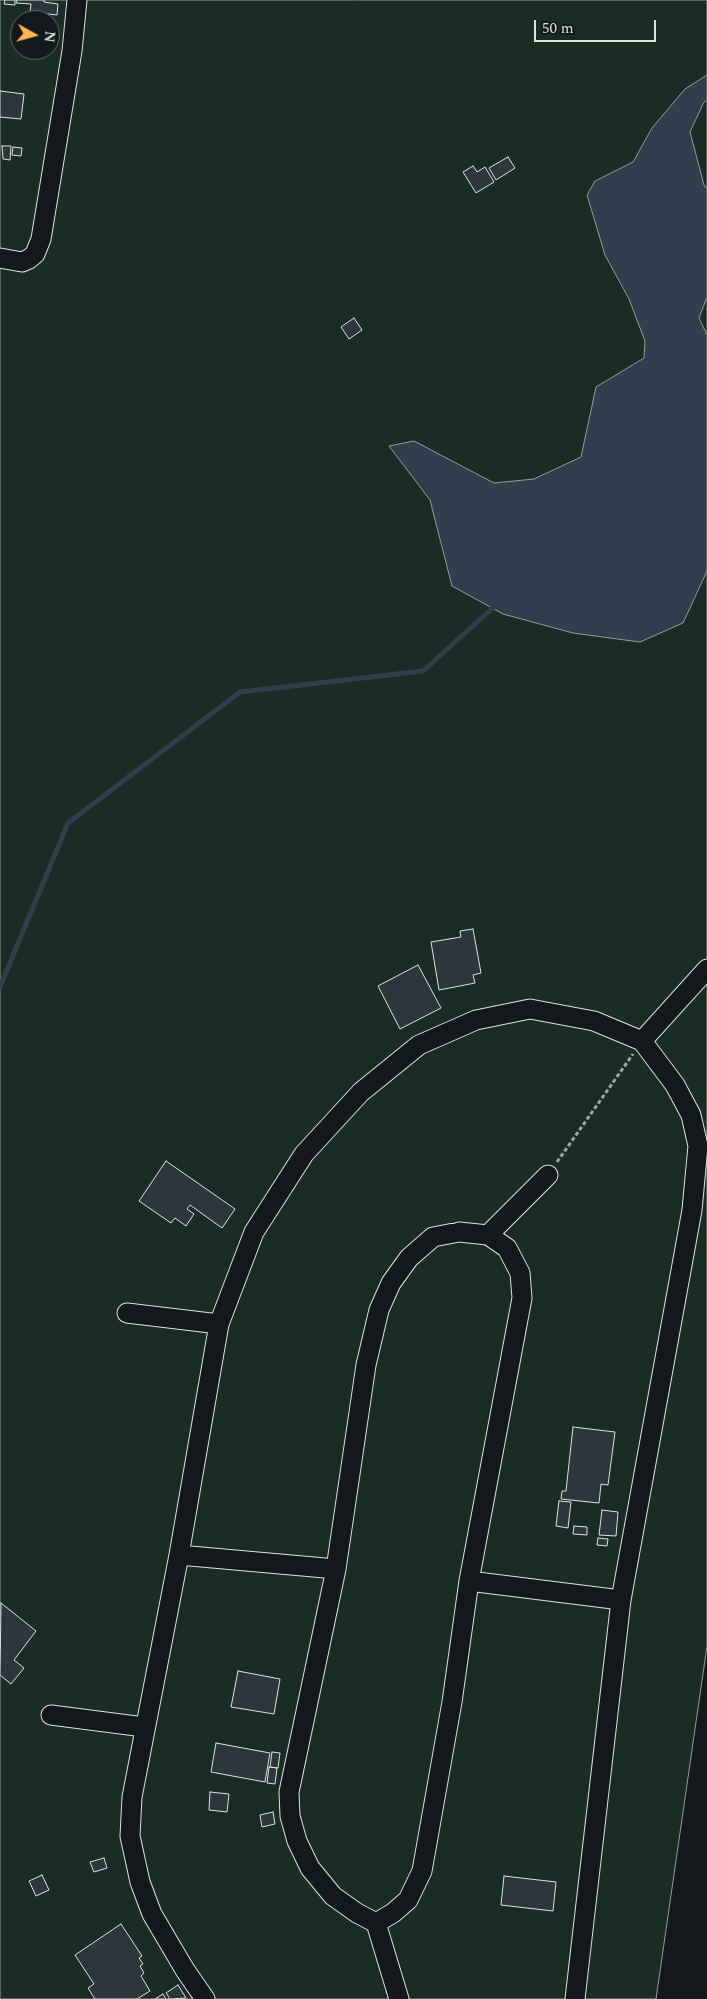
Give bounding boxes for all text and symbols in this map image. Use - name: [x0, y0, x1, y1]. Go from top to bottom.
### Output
- north arrow: [10, 10, 60, 60]
- scale bar: [537, 10, 660, 42]
- text: 50 m: [542, 17, 574, 40]
- text: N: [38, 30, 61, 44]

